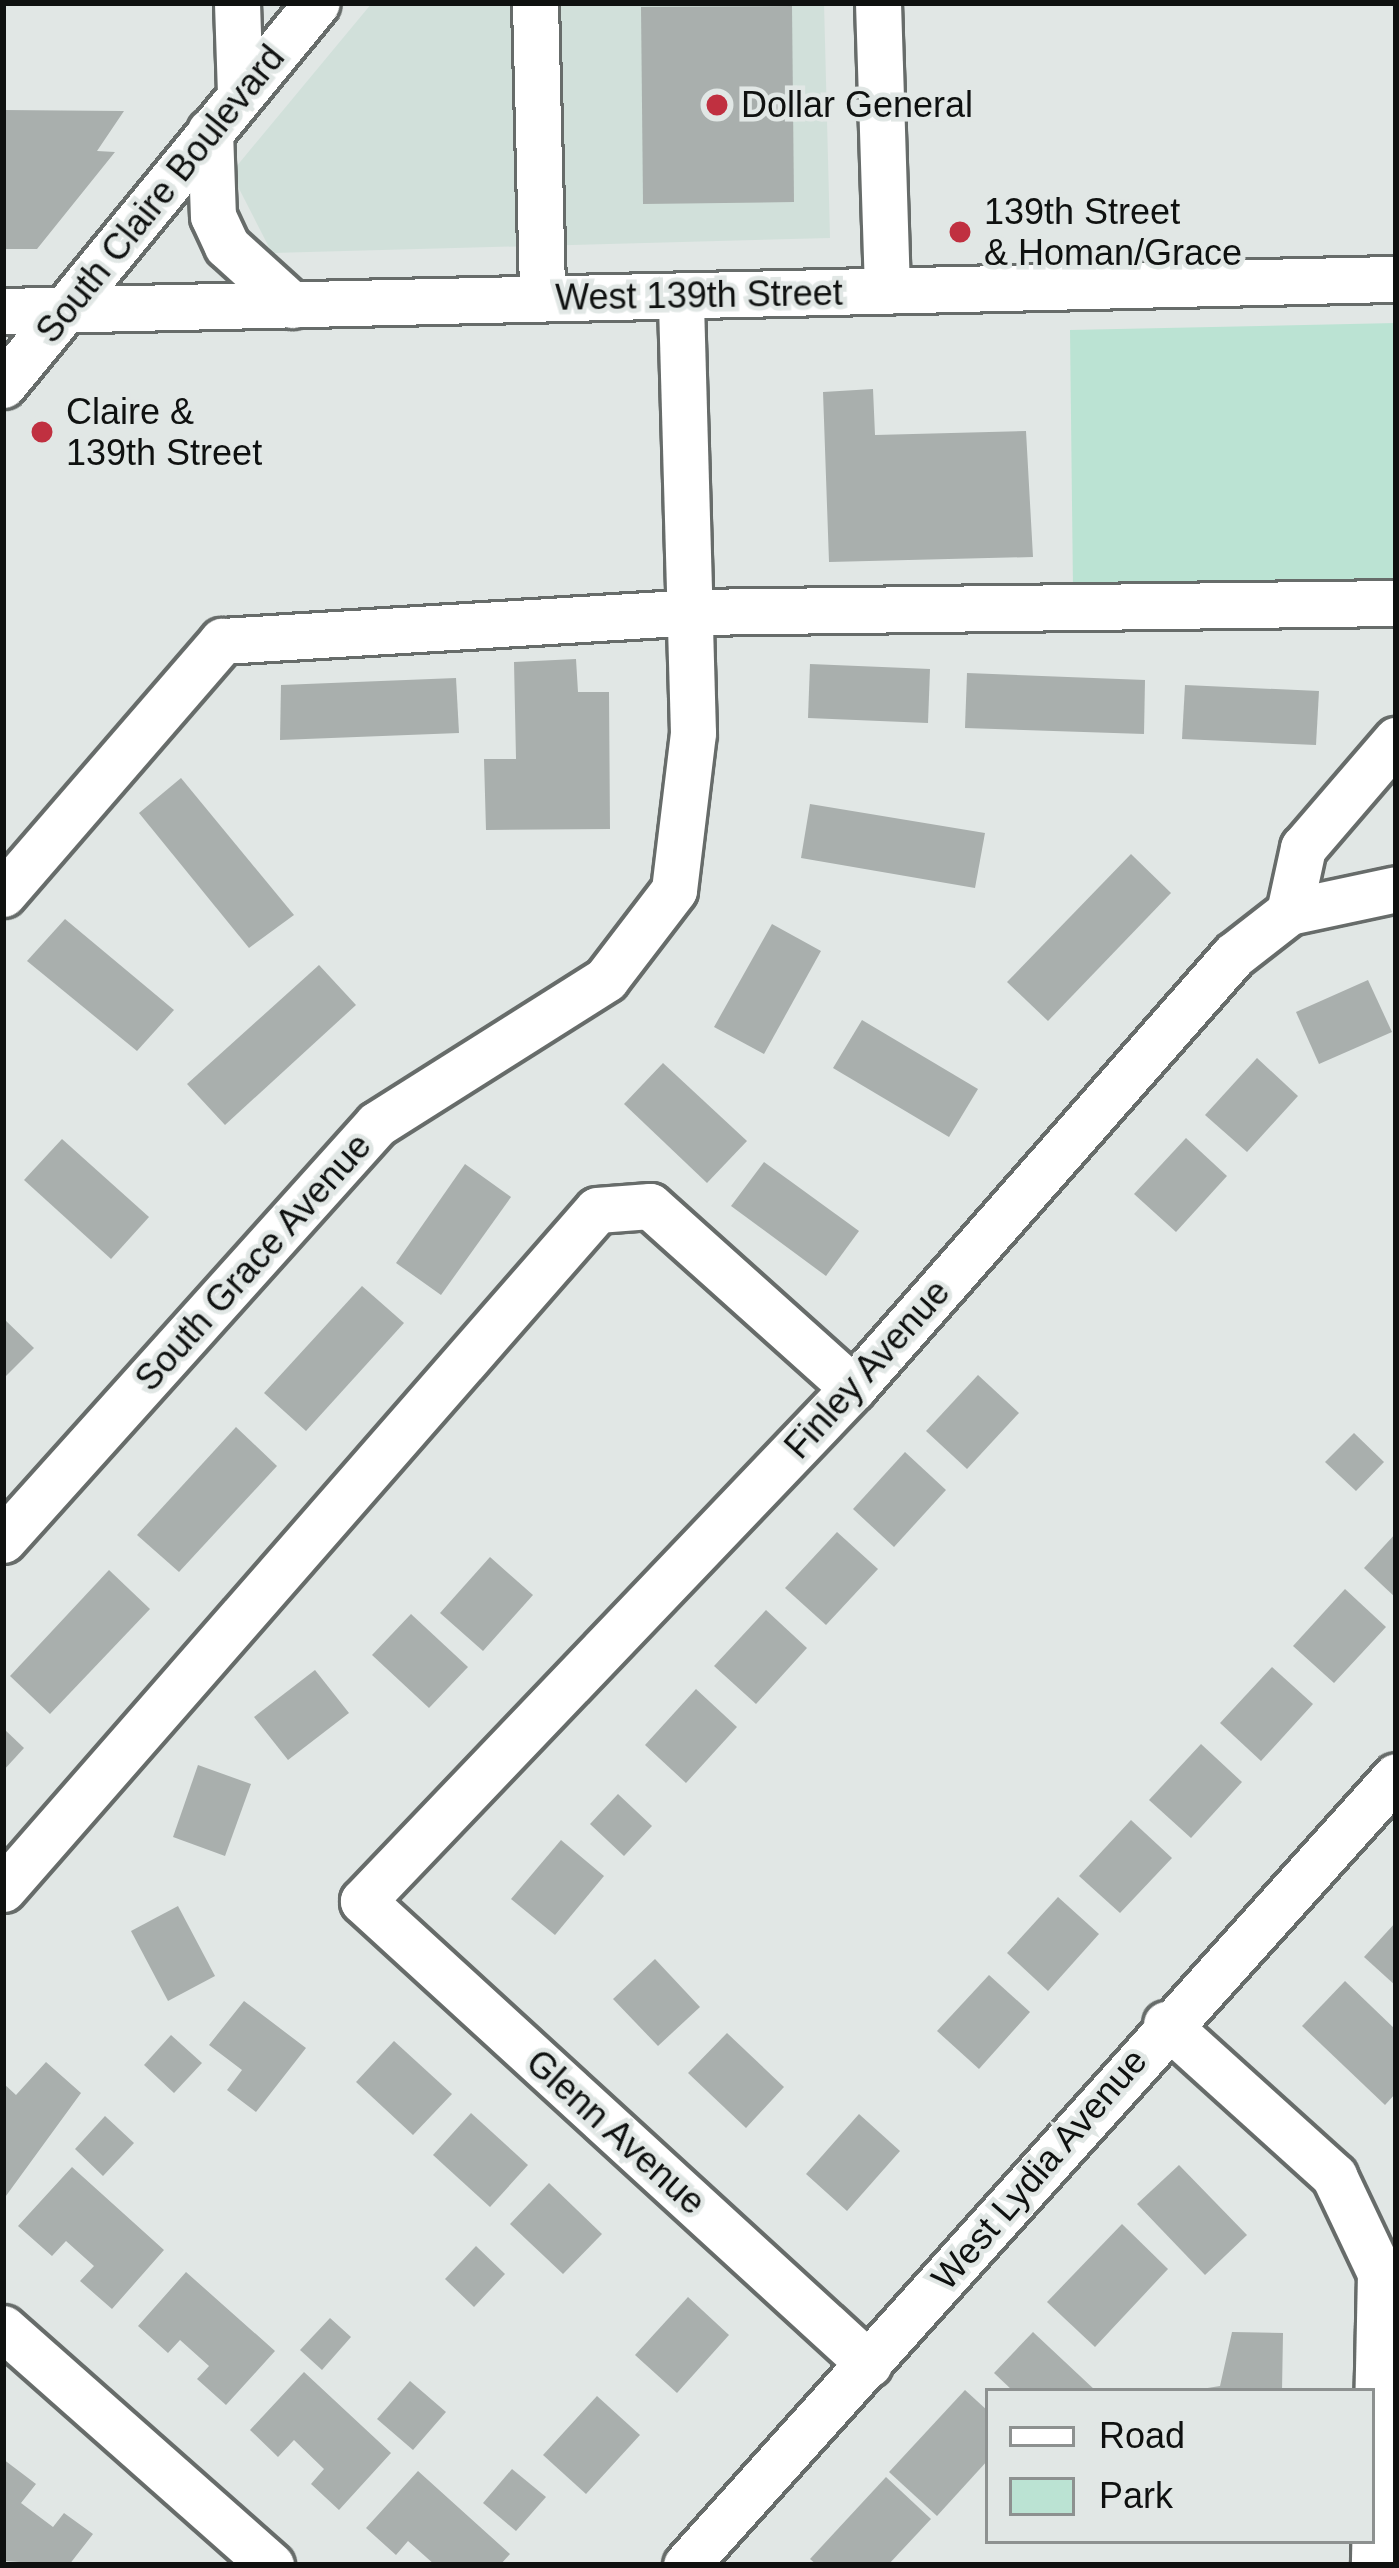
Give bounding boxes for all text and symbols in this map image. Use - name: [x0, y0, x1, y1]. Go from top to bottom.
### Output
- street label: South Claire Boulevard: [27, 37, 293, 351]
- place label: Dollar General: [741, 83, 973, 127]
- marker: Dollar General: [704, 92, 730, 118]
- place label: 139th Street & Homan/Grace: [984, 189, 1242, 274]
- marker: 139th Street & Homan/Grace: [947, 219, 973, 245]
- street label: West 139th Street: [555, 271, 843, 319]
- place label: Claire & 139th Street: [66, 389, 262, 474]
- marker: Claire & 139th Street: [29, 419, 55, 445]
- street label: South Grace Avenue: [125, 1124, 381, 1400]
- street label: Finley Avenue: [775, 1270, 959, 1468]
- street label: West Lydia Avenue: [922, 2039, 1156, 2299]
- street label: Glenn Avenue: [517, 2040, 715, 2224]
- legend: [985, 2388, 1375, 2544]
- text: Road: [1099, 2415, 1185, 2456]
- text: Park: [1099, 2475, 1173, 2516]

